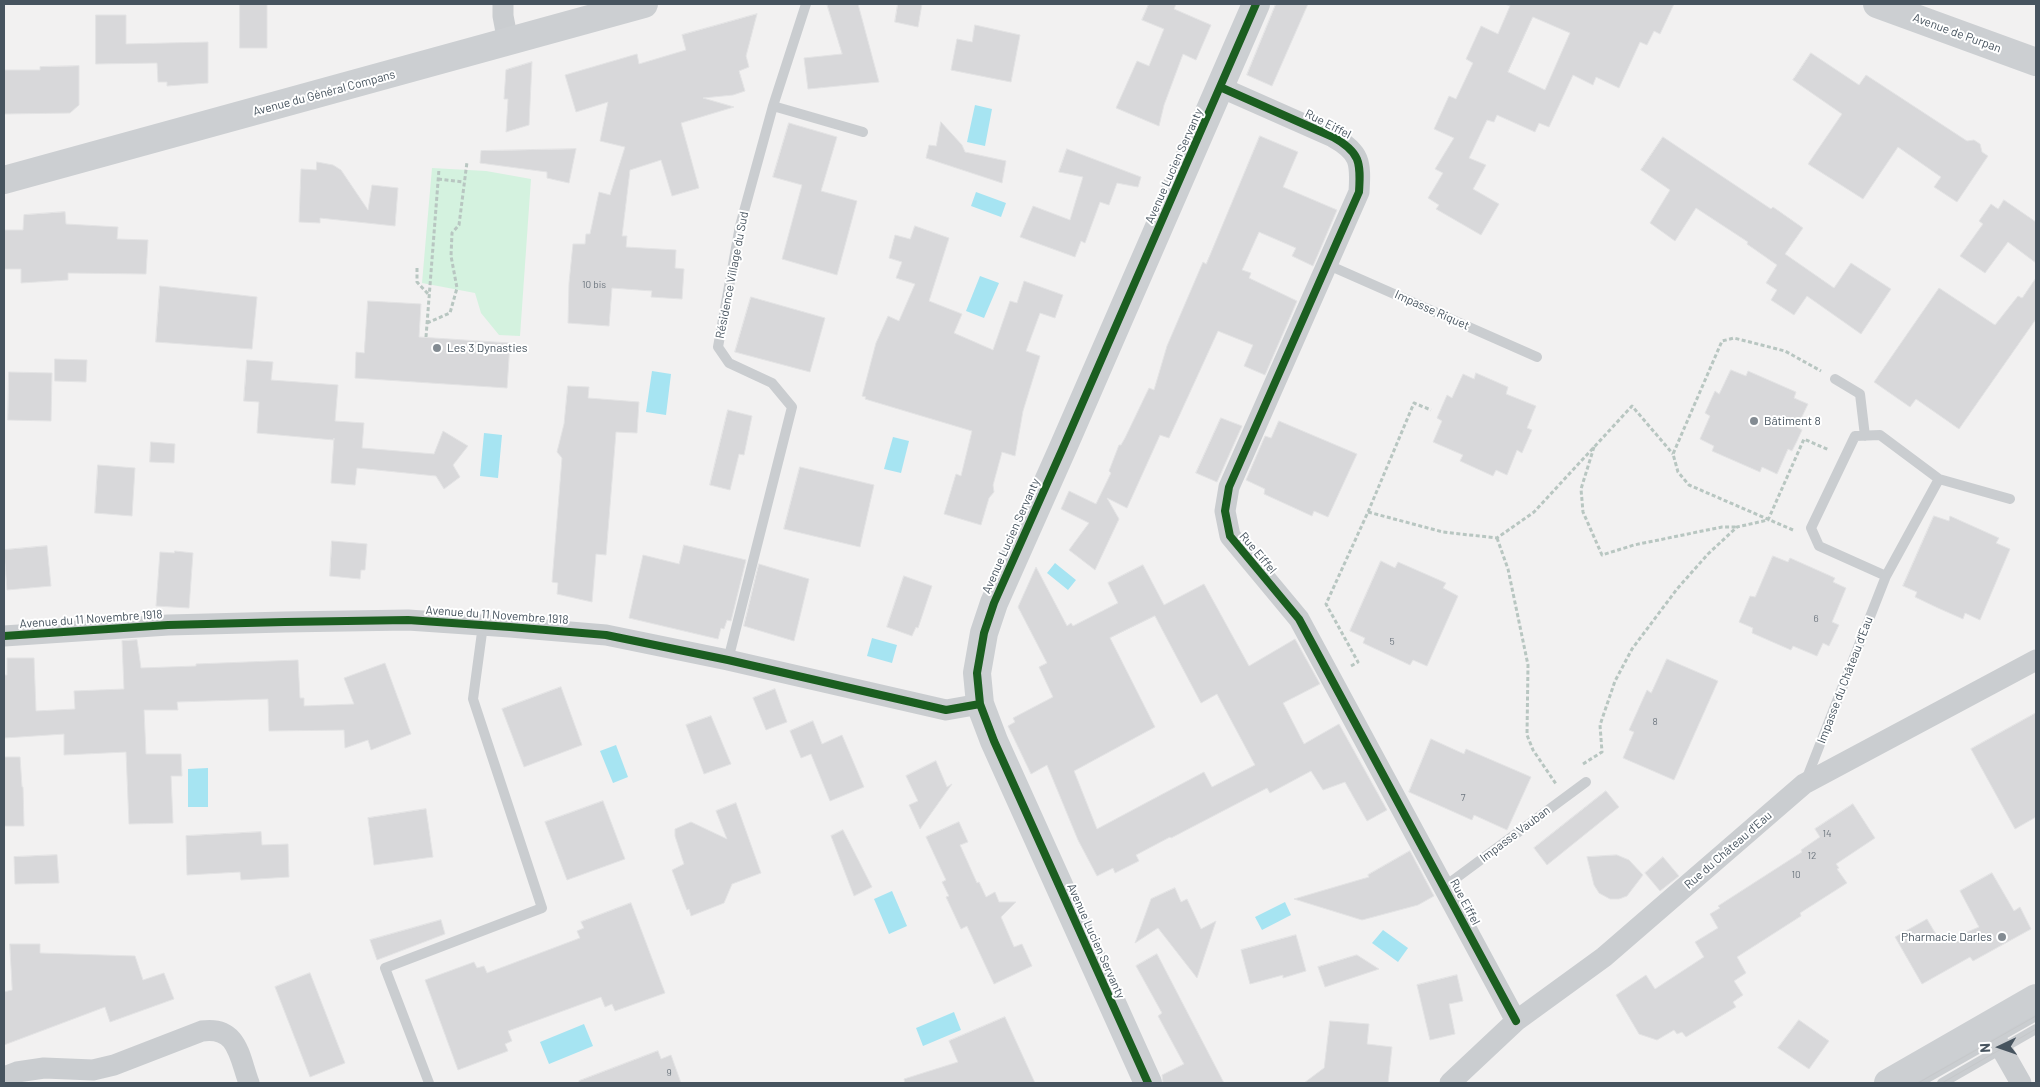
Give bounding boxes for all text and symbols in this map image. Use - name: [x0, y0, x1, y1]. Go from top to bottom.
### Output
- street label: Avenue de Purpan: [1911, 10, 2003, 56]
- street label: Avenue du Général Compans: [251, 67, 397, 119]
- street label: Avenue Lucien Servanty: [1142, 106, 1206, 226]
- street label: Rue Eiffel: [1302, 106, 1354, 142]
- street label: Résidence Village du Sud: [713, 210, 751, 340]
- house number: 10 bis: [582, 279, 606, 291]
- street label: Impasse Riquet: [1392, 287, 1472, 333]
- place label: Les 3 Dynasties: [447, 341, 528, 355]
- marker: Les 3 Dynasties: [431, 342, 443, 354]
- place label: Bâtiment 8: [1764, 414, 1821, 428]
- marker: Bâtiment 8: [1748, 415, 1760, 427]
- street label: Avenue Lucien Servanty: [979, 476, 1043, 596]
- street label: Rue Eiffel: [1236, 529, 1280, 577]
- street label: Avenue du 11 Novembre 1918: [425, 603, 569, 627]
- street label: Avenue du 11 Novembre 1918: [19, 607, 163, 631]
- house number: 6: [1813, 613, 1819, 625]
- street label: Impasse du Château d'Eau: [1814, 615, 1876, 745]
- house number: 5: [1389, 636, 1395, 648]
- house number: 8: [1652, 716, 1658, 728]
- house number: 7: [1461, 792, 1465, 804]
- street label: Impasse Vauban: [1477, 803, 1553, 865]
- street label: Rue du Château d'Eau: [1681, 808, 1775, 892]
- house number: 14: [1822, 828, 1832, 840]
- house number: 12: [1808, 850, 1816, 862]
- house number: 10: [1791, 869, 1801, 881]
- street label: Rue Eiffel: [1447, 877, 1483, 927]
- street label: Avenue Lucien Servanty: [1064, 881, 1128, 1001]
- place label: Pharmacie Darles: [1901, 930, 1992, 944]
- marker: Pharmacie Darles: [1996, 931, 2008, 943]
- north arrow: [1975, 1022, 2025, 1072]
- text: N: [1976, 1043, 1993, 1053]
- house number: 9: [666, 1067, 672, 1079]

